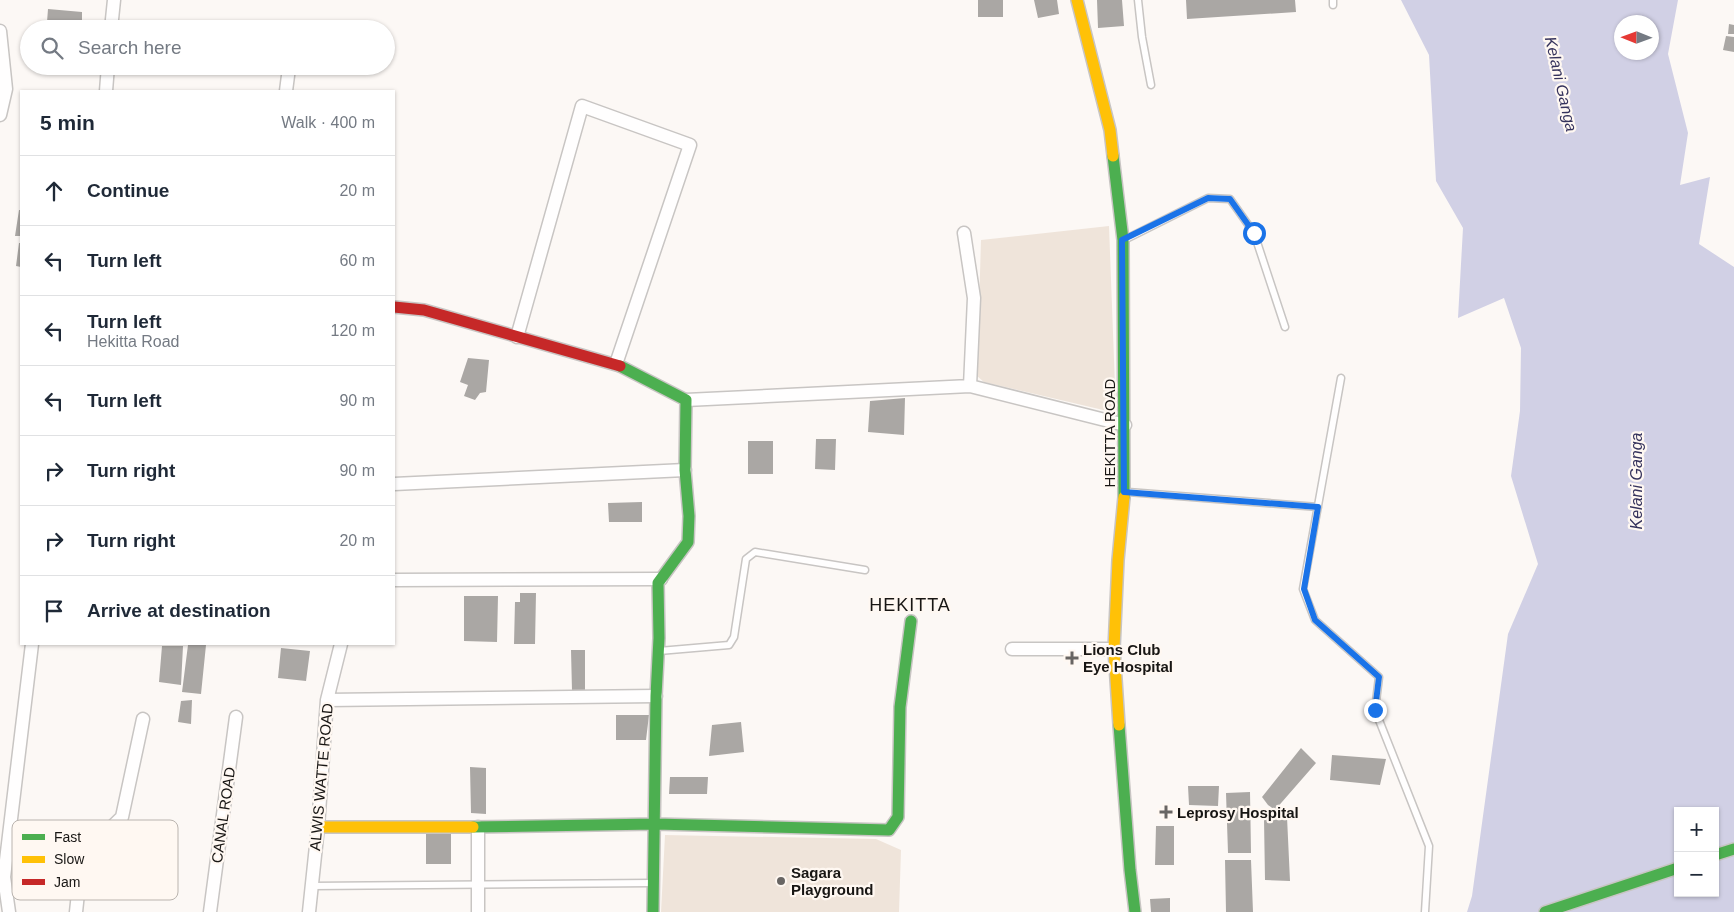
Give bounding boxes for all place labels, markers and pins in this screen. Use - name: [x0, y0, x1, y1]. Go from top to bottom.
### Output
- place label: Lions Club Eye Hospital: [1083, 641, 1173, 675]
- marker: Lions Club Eye Hospital: [1065, 651, 1079, 665]
- place label: Leprosy Hospital: [1177, 804, 1299, 821]
- marker: Leprosy Hospital: [1159, 805, 1173, 819]
- place label: Sagara Playground: [791, 864, 874, 898]
- marker: Sagara Playground: [775, 875, 787, 887]

